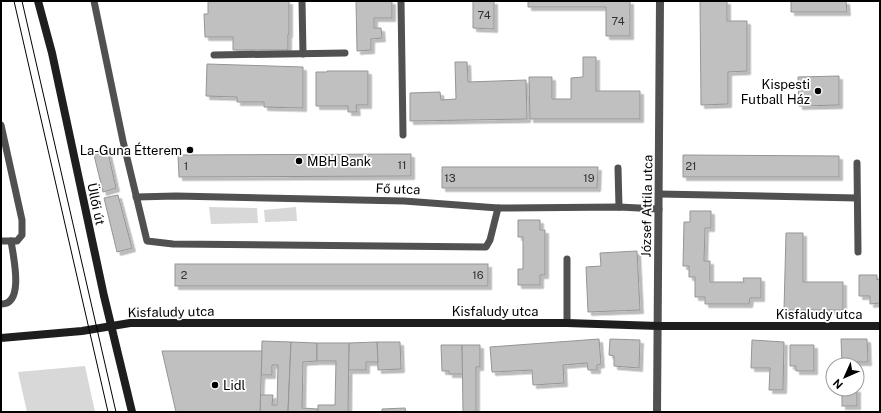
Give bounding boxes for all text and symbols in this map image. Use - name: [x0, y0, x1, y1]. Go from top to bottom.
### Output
- house number: 74: [477, 9, 491, 21]
- house number: 74: [611, 15, 625, 27]
- place label: Kispesti Futball Ház: [741, 77, 810, 107]
- marker: Kispesti Futball Ház: [813, 86, 823, 96]
- place label: La-Guna Étterem: [80, 142, 182, 158]
- marker: La-Guna Étterem: [185, 145, 195, 155]
- place label: MBH Bank: [307, 154, 371, 169]
- street label: József Attila utca: [639, 155, 655, 257]
- marker: MBH Bank: [294, 156, 304, 166]
- house number: 11: [398, 159, 406, 171]
- house number: 1: [184, 160, 188, 172]
- house number: 21: [685, 160, 697, 172]
- house number: 13: [444, 172, 456, 184]
- house number: 19: [583, 172, 595, 184]
- street label: Fő utca: [375, 181, 421, 197]
- street label: Üllői út: [84, 182, 108, 226]
- house number: 2: [181, 269, 188, 281]
- house number: 16: [472, 269, 484, 281]
- street label: Kisfaludy utca: [128, 304, 214, 320]
- street label: Kisfaludy utca: [452, 304, 538, 319]
- street label: Kisfaludy utca: [776, 307, 862, 322]
- north arrow: [825, 357, 865, 397]
- text: N: [831, 377, 845, 391]
- place label: Lidl: [223, 378, 246, 393]
- marker: Lidl: [210, 380, 220, 390]

